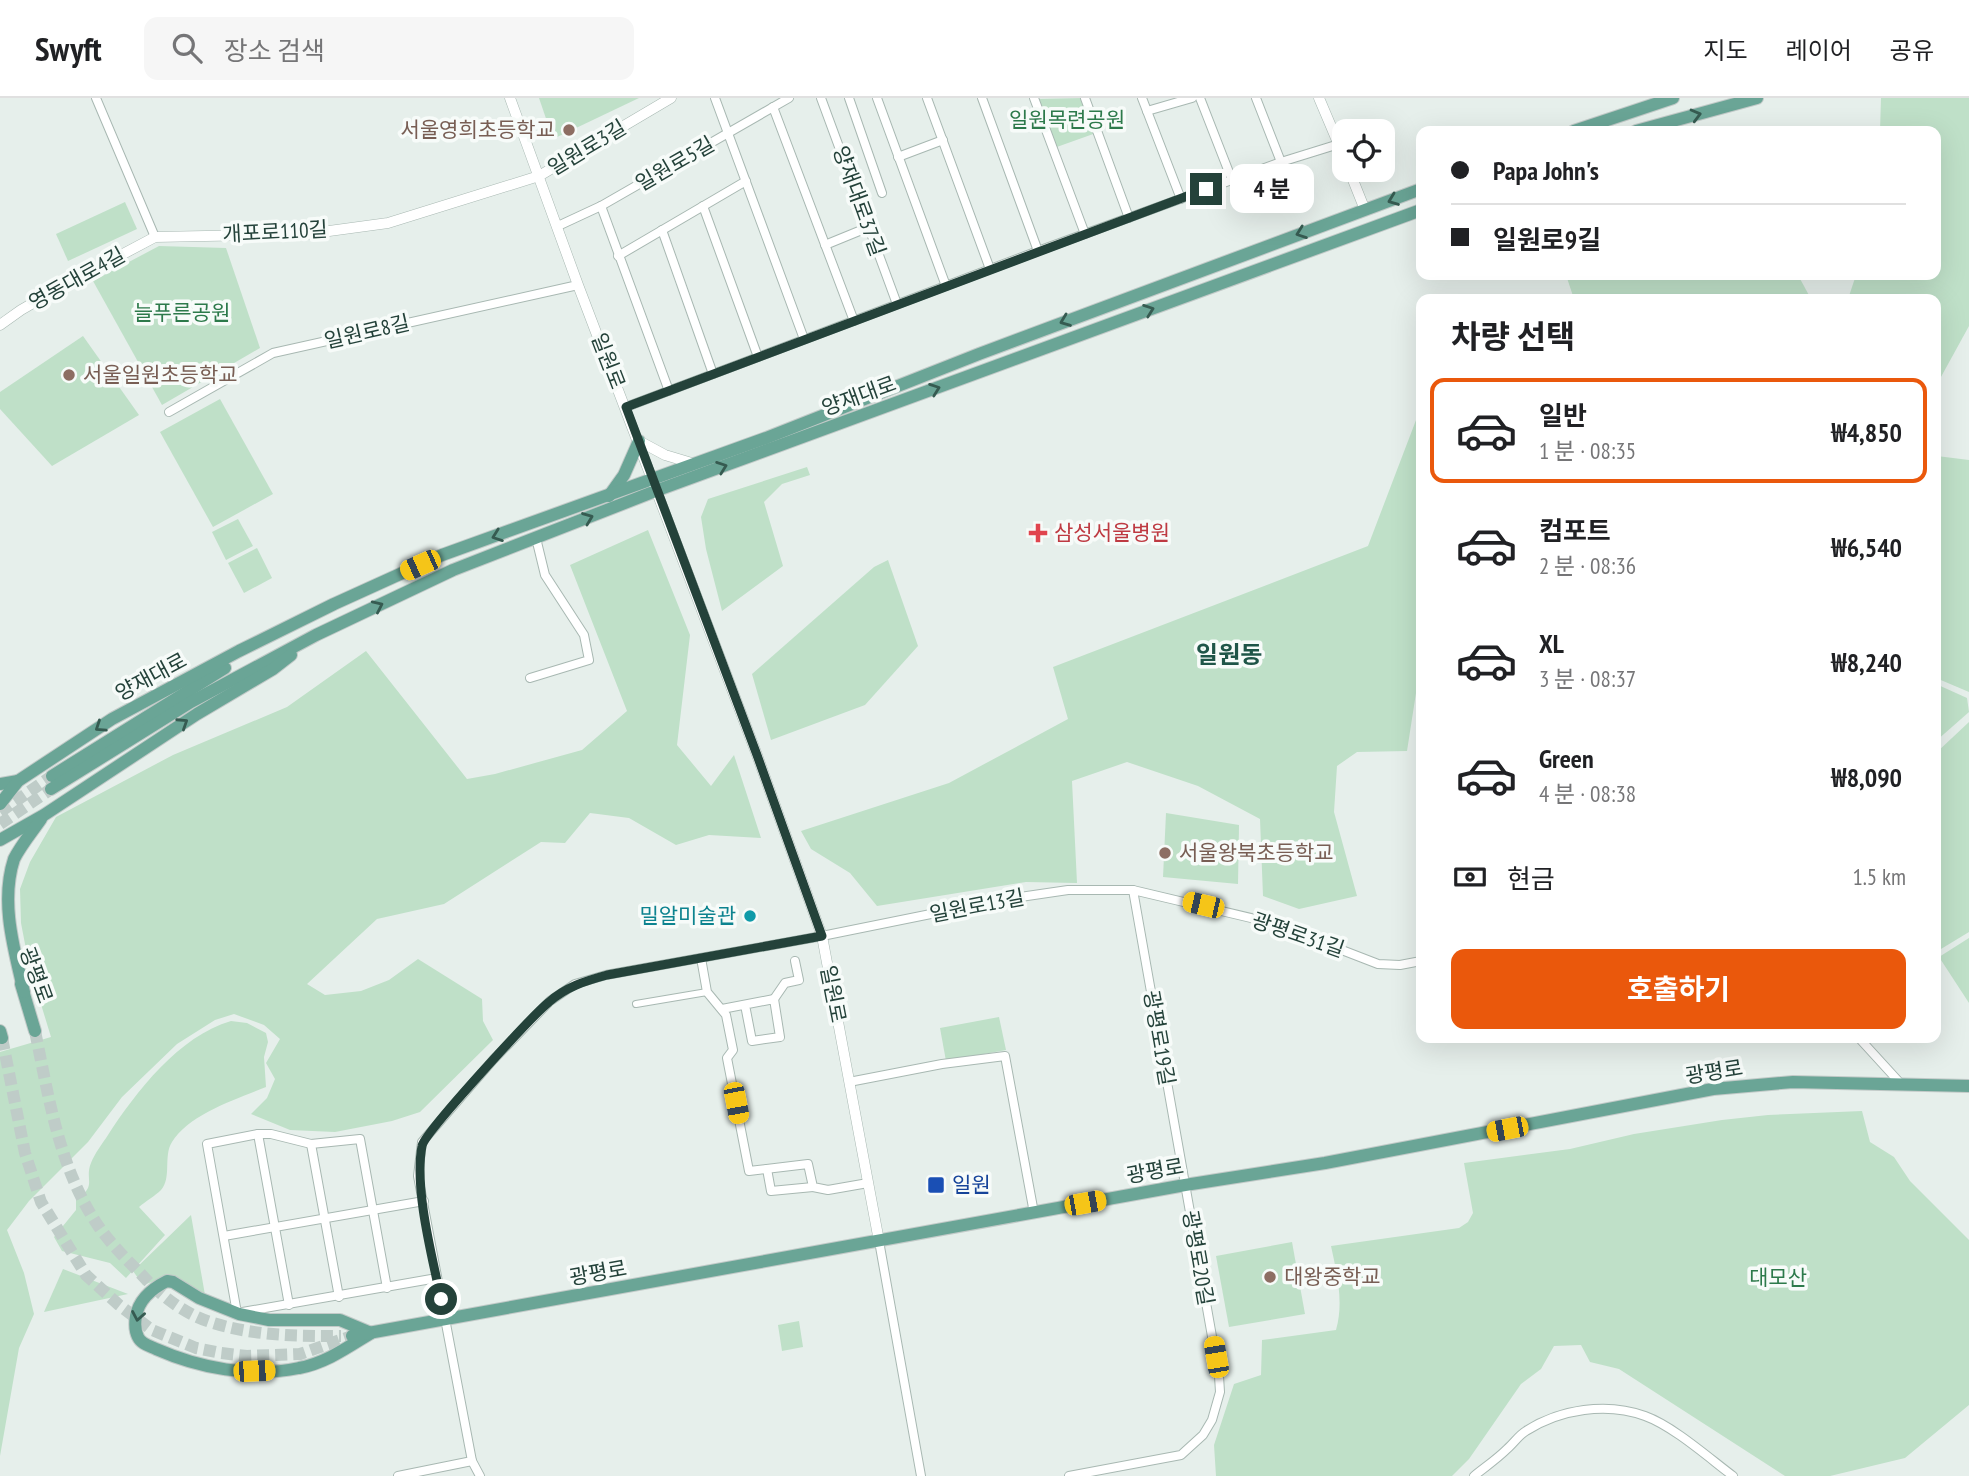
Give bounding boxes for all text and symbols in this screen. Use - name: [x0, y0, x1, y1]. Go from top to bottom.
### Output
- search box: [144, 17, 634, 80]
- text: Swyft: [35, 27, 102, 70]
- icon: search: [168, 29, 206, 67]
- text: 장소 검색: [224, 34, 325, 67]
- text: 지도: [1703, 35, 1748, 66]
- text: 레이어: [1786, 35, 1852, 66]
- text: 공유: [1890, 35, 1934, 66]
- park label: 일원목련공원: [1009, 106, 1125, 133]
- one-way arrow: [1690, 108, 1702, 123]
- street label: 일원로3길: [543, 114, 631, 181]
- place label: 서울영희초등학교: [400, 116, 555, 143]
- map controls: [1332, 119, 1395, 182]
- button: locate: [1332, 119, 1395, 182]
- marker: 서울영희초등학교: [561, 122, 577, 138]
- street label: 일원로5길: [630, 130, 719, 197]
- street label: 양재대로37길: [827, 142, 892, 260]
- text: Papa John's: [1493, 154, 1599, 187]
- callout: 4 분: [1230, 164, 1314, 214]
- route end: [1190, 173, 1222, 205]
- text: 4 분: [1254, 174, 1290, 203]
- one-way arrow: [1388, 191, 1400, 205]
- street label: 개포로110길: [222, 215, 328, 248]
- text: 일원로9길: [1493, 223, 1601, 256]
- one-way arrow: [1295, 225, 1307, 239]
- street label: 영동대로4길: [24, 241, 130, 316]
- park label: 늘푸른공원: [134, 299, 230, 326]
- one-way arrow: [1142, 304, 1154, 318]
- street label: 일원로8길: [322, 309, 412, 354]
- one-way arrow: [1059, 313, 1071, 327]
- text: 차량 선택: [1451, 315, 1575, 357]
- street label: 일원로: [585, 329, 631, 393]
- place label: 서울일원초등학교: [83, 361, 238, 388]
- marker: 서울일원초등학교: [61, 367, 77, 383]
- street label: 양재대로: [818, 370, 900, 421]
- one-way arrow: [929, 383, 941, 397]
- icon: car: [1455, 399, 1518, 462]
- text: 일반: [1539, 399, 1587, 432]
- text: ₩4,850: [1831, 416, 1902, 449]
- text: 1 분 · 08:35: [1539, 436, 1636, 465]
- one-way arrow: [715, 461, 727, 475]
- one-way arrow: [581, 512, 593, 526]
- icon: car: [1455, 514, 1518, 577]
- text: 컴포트: [1539, 514, 1611, 547]
- place label: 삼성서울병원: [1054, 519, 1170, 546]
- marker: 삼성서울병원: [1028, 523, 1048, 543]
- one-way arrow: [492, 527, 504, 541]
- text: ₩6,540: [1831, 531, 1902, 564]
- car: [397, 547, 444, 583]
- text: 2 분 · 08:36: [1539, 551, 1636, 580]
- one-way arrow: [371, 600, 383, 614]
- text: XL: [1539, 627, 1564, 660]
- icon: car: [1455, 629, 1518, 692]
- district label: 일원동: [1196, 639, 1262, 670]
- street label: 양재대로: [110, 646, 191, 707]
- text: ₩8,240: [1831, 646, 1902, 679]
- text: 3 분 · 08:37: [1539, 664, 1636, 693]
- one-way arrow: [95, 719, 108, 731]
- one-way arrow: [175, 719, 188, 732]
- text: Green: [1539, 742, 1594, 775]
- icon: car: [1455, 744, 1518, 807]
- text: ₩8,090: [1831, 761, 1902, 794]
- text: 4 분 · 08:38: [1539, 779, 1636, 808]
- place label: 서울왕북초등학교: [1179, 839, 1334, 866]
- marker: 서울왕북초등학교: [1157, 845, 1173, 861]
- icon: cash: [1451, 858, 1489, 896]
- text: 현금: [1507, 862, 1555, 895]
- text: 1.5 km: [1852, 862, 1906, 891]
- street label: 일원로13길: [927, 883, 1027, 928]
- car: [1181, 890, 1226, 920]
- place label: 밀알미술관: [639, 902, 736, 929]
- street label: 광평로31길: [1248, 906, 1348, 963]
- marker: 밀알미술관: [742, 908, 758, 924]
- street label: 광평로: [14, 943, 59, 1007]
- button: 호출하기: [1451, 949, 1906, 1029]
- street label: 일원로: [815, 963, 852, 1025]
- street label: 광평로19길: [1138, 988, 1181, 1088]
- street label: 광평로: [1683, 1054, 1745, 1089]
- car: [722, 1080, 751, 1126]
- car: [1485, 1115, 1530, 1143]
- street label: 광평로: [1124, 1152, 1186, 1189]
- place label: 일원: [952, 1171, 991, 1198]
- marker: 일원: [926, 1175, 946, 1195]
- car: [1063, 1189, 1108, 1217]
- street label: 광평로20길: [1177, 1208, 1220, 1308]
- street label: 광평로: [567, 1254, 629, 1291]
- place label: 대왕중학교: [1284, 1263, 1381, 1290]
- park label: 대모산: [1749, 1264, 1807, 1291]
- marker: 대왕중학교: [1262, 1269, 1278, 1285]
- route start: [425, 1283, 457, 1315]
- one-way arrow: [131, 1310, 146, 1322]
- car: [1203, 1334, 1230, 1380]
- car: [233, 1360, 276, 1382]

